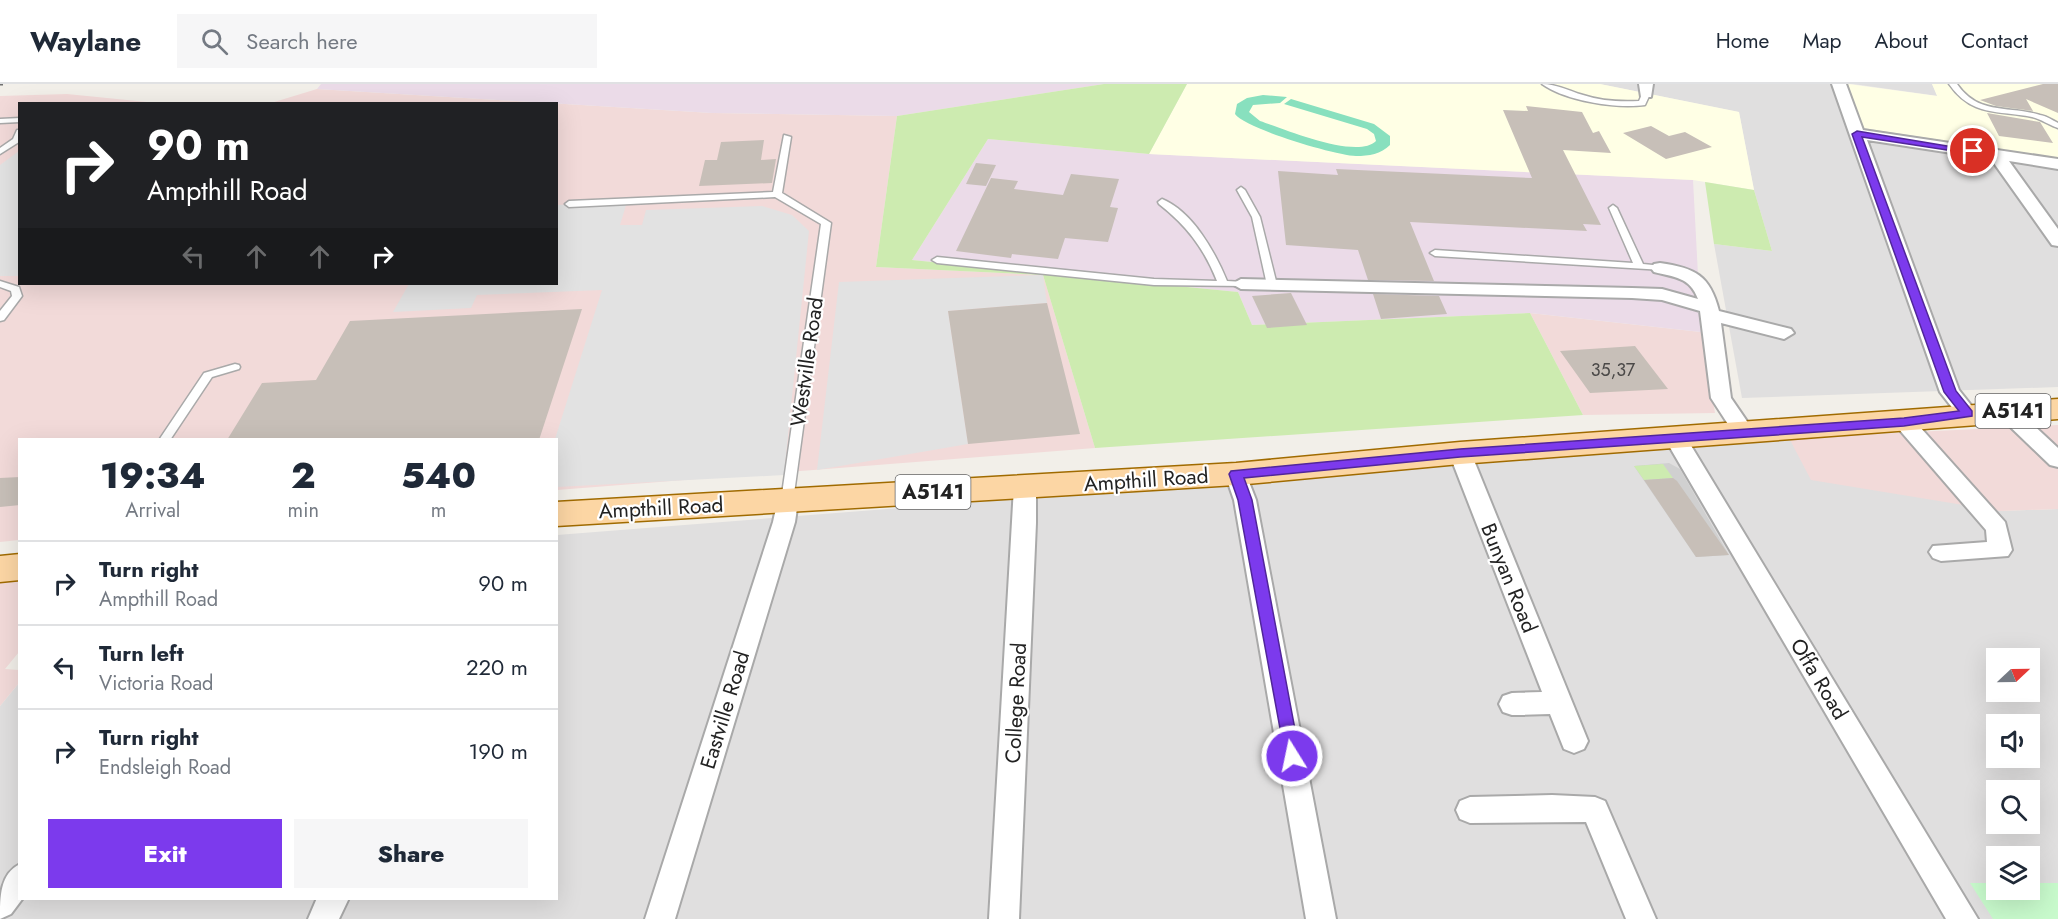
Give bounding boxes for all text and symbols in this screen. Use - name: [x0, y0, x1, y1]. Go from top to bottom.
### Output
- search box: [177, 14, 597, 68]
- text: Waylane: [30, 21, 141, 62]
- icon: search: [198, 25, 231, 58]
- text: Search here: [246, 25, 358, 57]
- text: Home: [1716, 26, 1769, 56]
- text: Map: [1802, 26, 1842, 56]
- text: About: [1875, 26, 1928, 56]
- text: Contact: [1961, 26, 2028, 56]
- text: 90 m: [147, 115, 250, 176]
- pin: [1947, 125, 1998, 176]
- icon: right: [48, 126, 126, 204]
- icon: arrive: [1956, 134, 1989, 167]
- text: Ampthill Road: [147, 171, 308, 210]
- icon: left: [177, 240, 210, 273]
- icon: ahead: [240, 240, 273, 273]
- icon: ahead: [303, 240, 336, 273]
- icon: right: [366, 240, 399, 273]
- street label: Westville Road: [783, 295, 831, 429]
- house number: 35,37: [1591, 357, 1636, 383]
- road number: A5141: [1976, 394, 2050, 428]
- text: 19:34: [100, 449, 206, 501]
- text: 2: [291, 449, 316, 501]
- text: 540: [401, 449, 476, 501]
- street label: Ampthill Road: [1083, 461, 1209, 499]
- road number: A5141: [896, 475, 970, 509]
- street label: Ampthill Road: [598, 490, 724, 526]
- text: Arrival: [125, 496, 180, 525]
- text: min: [288, 496, 319, 525]
- text: m: [431, 496, 446, 525]
- street label: Bunyan Road: [1473, 519, 1545, 637]
- text: Turn right: [99, 553, 199, 585]
- icon: right: [48, 567, 81, 600]
- text: 90 m: [478, 567, 528, 599]
- text: Ampthill Road: [99, 585, 218, 614]
- street label: Offa Road: [1783, 633, 1855, 725]
- text: Turn left: [99, 637, 184, 669]
- street label: College Road: [998, 642, 1034, 764]
- street label: Eastville Road: [693, 647, 757, 773]
- north arrow: [1986, 648, 2040, 702]
- map controls: [1986, 648, 2040, 900]
- icon: left: [48, 651, 81, 684]
- text: 220 m: [466, 651, 528, 683]
- text: Victoria Road: [99, 669, 214, 698]
- button: sound: [1986, 714, 2040, 768]
- text: Turn right: [99, 721, 199, 753]
- position arrow: [1260, 724, 1324, 788]
- icon: right: [48, 735, 81, 768]
- text: 190 m: [468, 735, 528, 767]
- text: Endsleigh Road: [99, 753, 231, 782]
- button: search: [1986, 780, 2040, 834]
- button: Exit: [48, 819, 282, 888]
- button: Share: [294, 819, 528, 888]
- button: layers: [1986, 846, 2040, 900]

